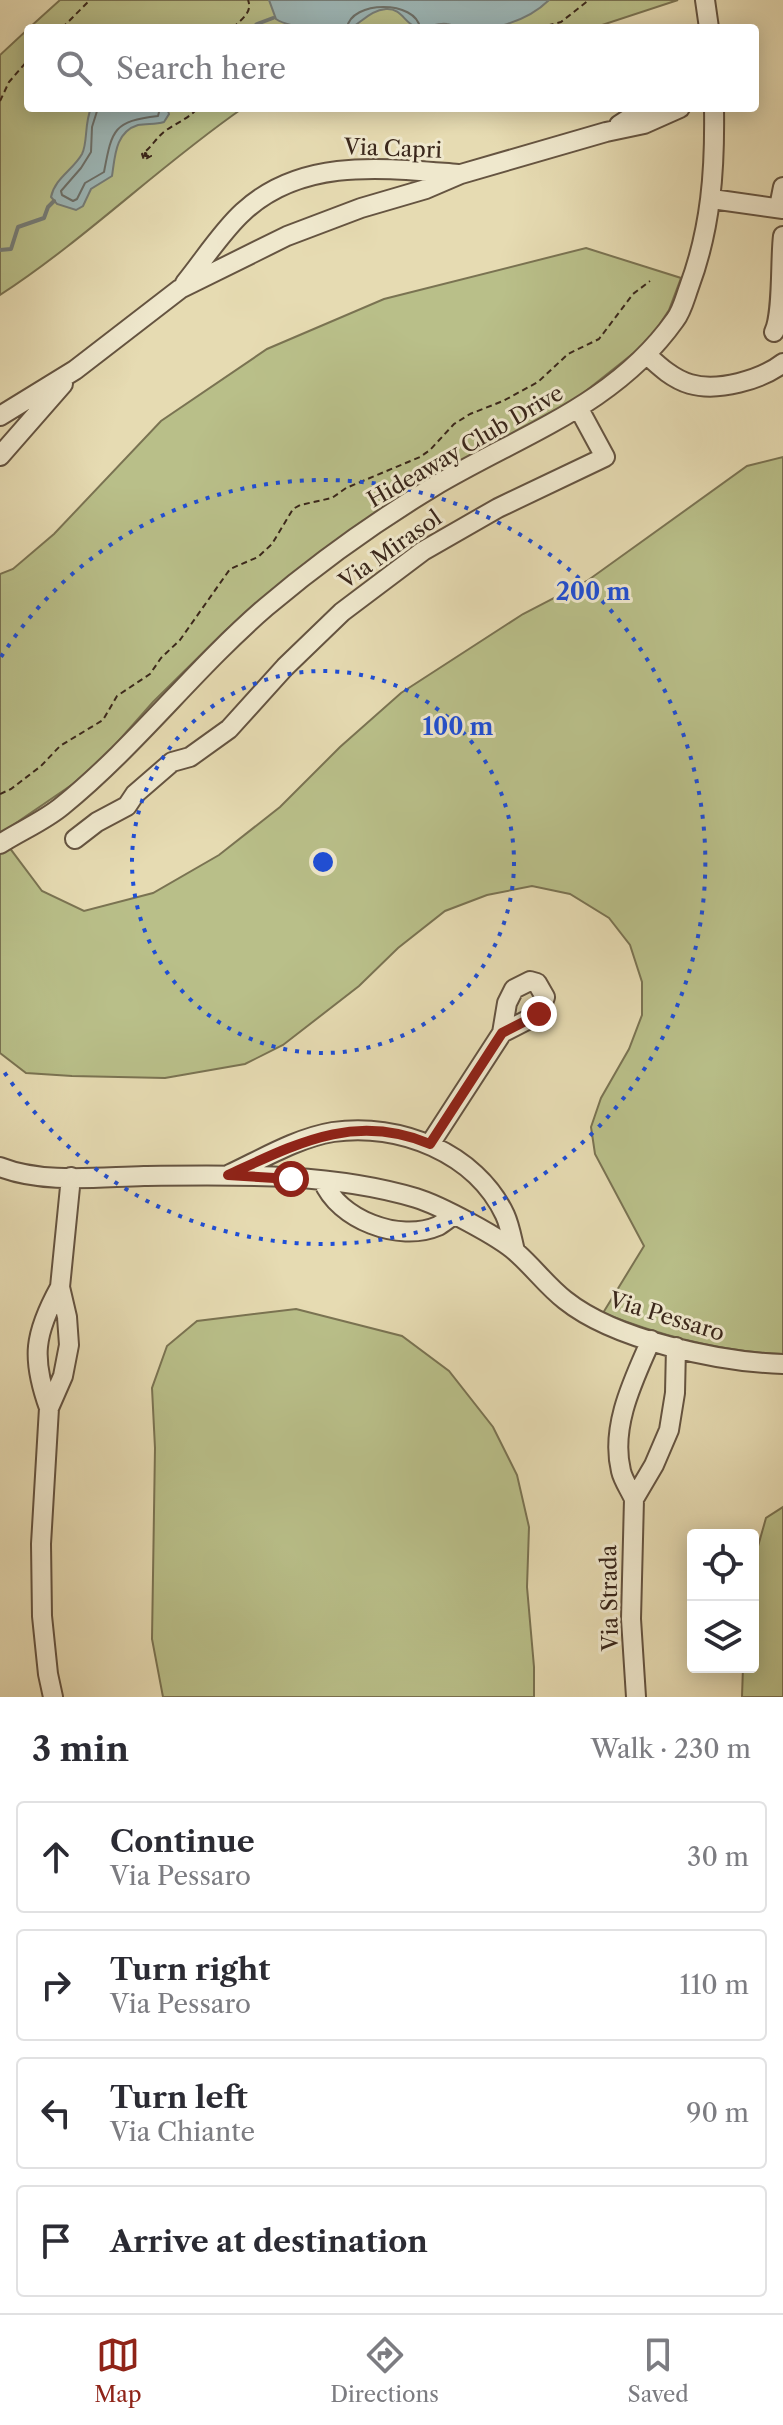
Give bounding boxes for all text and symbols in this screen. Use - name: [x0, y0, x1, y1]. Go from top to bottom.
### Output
- search box: [24, 24, 759, 112]
- icon: search: [52, 46, 96, 90]
- text: Search here: [116, 50, 286, 87]
- street label: Via Capri: [343, 133, 443, 164]
- street label: Hideaway Club Drive: [363, 379, 568, 514]
- street label: Via Mirasol: [333, 504, 447, 595]
- text: 200 m: [556, 577, 630, 606]
- text: 100 m: [422, 712, 494, 741]
- centre of rings: [309, 848, 337, 876]
- route end: [521, 996, 557, 1032]
- route start: [273, 1161, 309, 1197]
- street label: Via Pessaro: [605, 1286, 728, 1347]
- map controls: [687, 1529, 759, 1673]
- button: locate: [687, 1529, 759, 1601]
- street label: Via Strada: [595, 1544, 624, 1652]
- button: layers: [687, 1601, 759, 1673]
- text: 3 min: [32, 1728, 129, 1770]
- text: Walk · 230 m: [591, 1733, 751, 1765]
- text: Continue: [110, 1823, 255, 1860]
- icon: ahead: [34, 1835, 78, 1879]
- text: 30 m: [687, 1841, 749, 1873]
- text: Via Pessaro: [110, 1860, 251, 1892]
- text: Turn right: [110, 1951, 270, 1988]
- icon: right: [34, 1963, 78, 2007]
- text: 110 m: [680, 1969, 749, 2001]
- text: Via Pessaro: [110, 1988, 251, 2020]
- text: Turn left: [110, 2079, 247, 2116]
- icon: left: [34, 2091, 78, 2135]
- text: 90 m: [686, 2097, 749, 2129]
- text: Via Chiante: [110, 2116, 255, 2148]
- icon: arrive: [34, 2219, 78, 2263]
- text: Arrive at destination: [110, 2223, 428, 2260]
- tab: Map: [94, 2333, 142, 2408]
- tab: Directions: [330, 2333, 439, 2408]
- tab: Saved: [628, 2333, 689, 2408]

